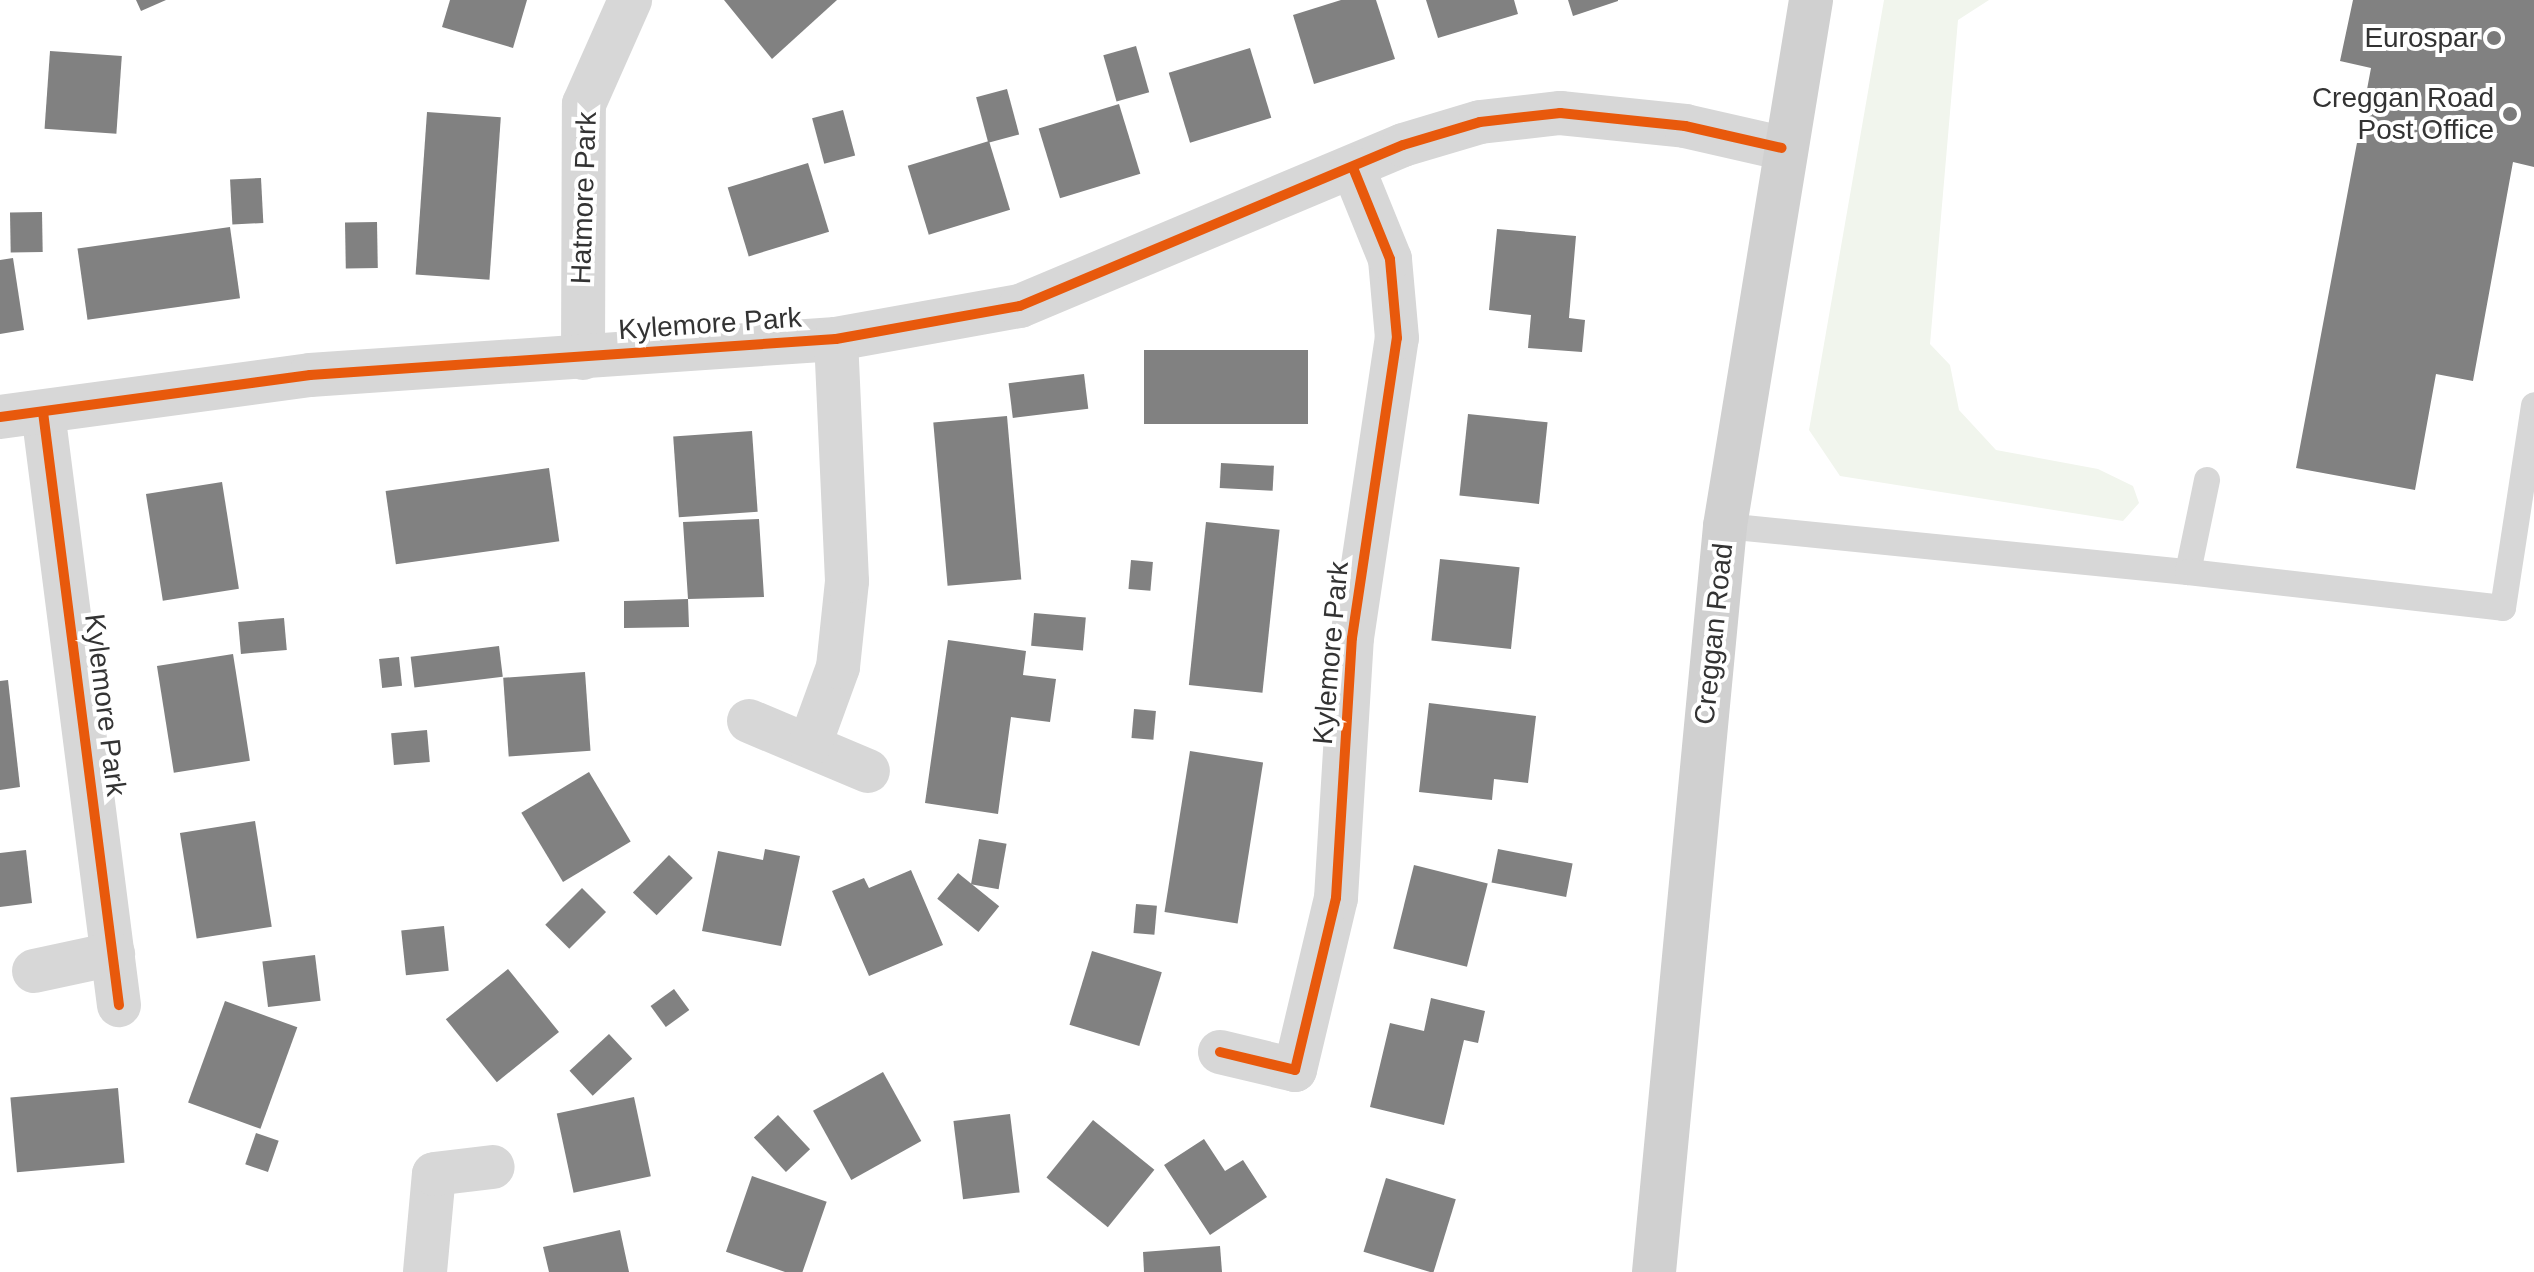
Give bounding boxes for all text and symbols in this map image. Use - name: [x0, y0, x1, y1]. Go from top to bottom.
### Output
- place label: Eurospar: [2364, 21, 2478, 55]
- marker: Eurospar: [2485, 29, 2503, 47]
- place label: Creggan Road Post Office: [2312, 81, 2494, 147]
- marker: Creggan Road Post Office: [2501, 105, 2519, 123]
- street label: Hatmore Park: [564, 111, 604, 285]
- street label: Kylemore Park: [617, 301, 803, 347]
- street label: Creggan Road: [1688, 542, 1740, 726]
- street label: Kylemore Park: [1306, 560, 1356, 746]
- street label: Kylemore Park: [77, 612, 133, 798]

